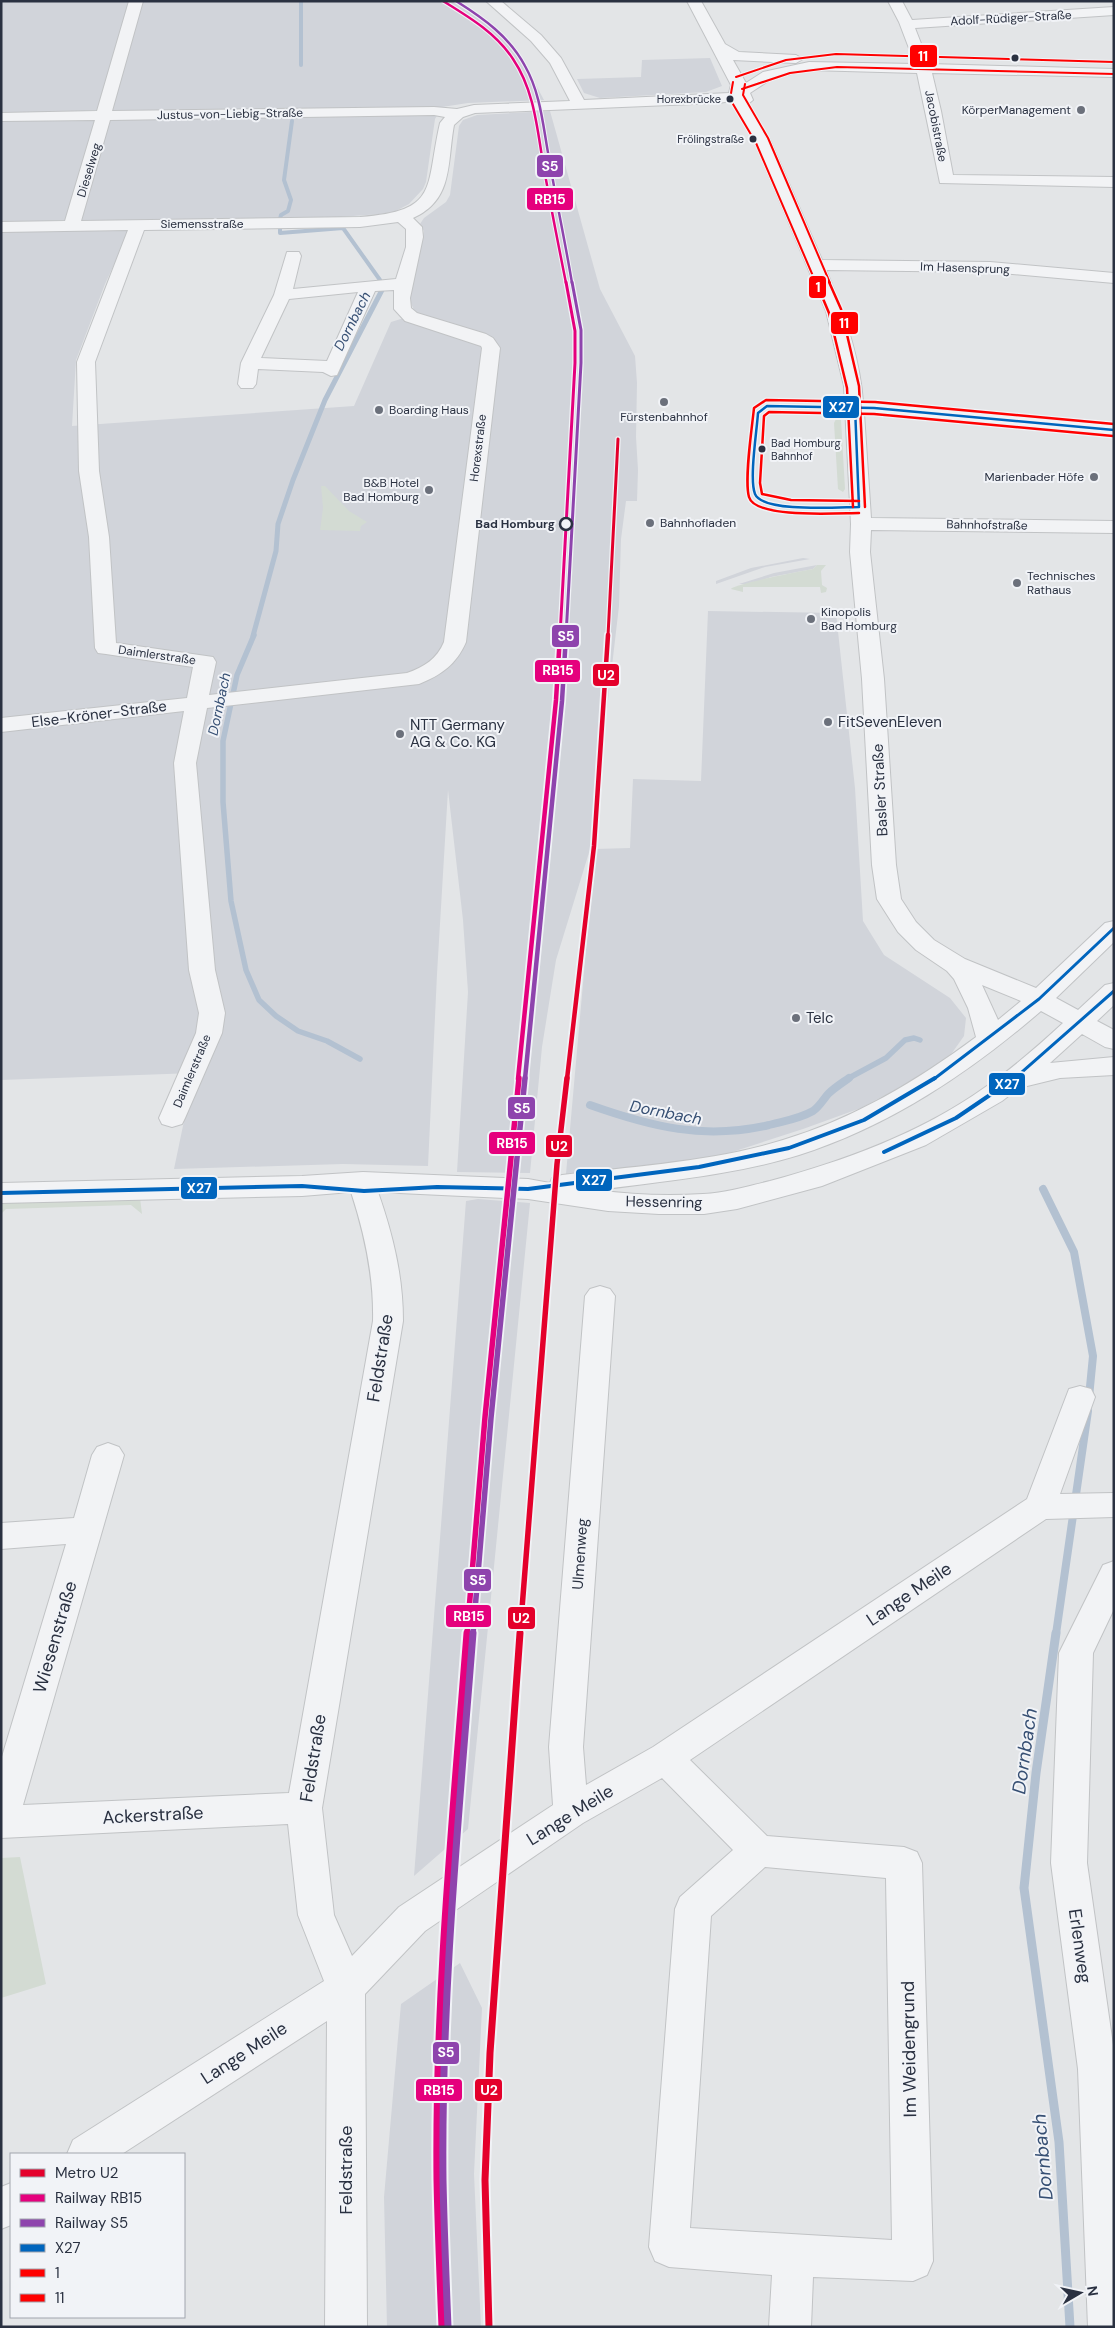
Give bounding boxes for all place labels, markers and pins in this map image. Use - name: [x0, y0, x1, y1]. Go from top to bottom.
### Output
- unlabelled marker: [1010, 53, 1020, 63]
- place label: Horexbrücke: [657, 92, 721, 106]
- marker: Horexbrücke: [725, 94, 735, 104]
- place label: KörperManagement: [962, 102, 1071, 118]
- marker: KörperManagement: [1075, 104, 1087, 116]
- place label: Frölingstraße: [677, 132, 744, 146]
- marker: Frölingstraße: [748, 134, 758, 144]
- marker: Fürstenbahnhof: [658, 396, 670, 408]
- place label: Boarding Haus: [389, 402, 469, 418]
- marker: Boarding Haus: [373, 404, 385, 416]
- place label: Fürstenbahnhof: [620, 409, 708, 425]
- place label: Bad Homburg Bahnhof: [771, 436, 841, 463]
- marker: Bad Homburg Bahnhof: [757, 444, 767, 454]
- place label: Marienbader Höfe: [984, 469, 1084, 485]
- marker: Marienbader Höfe: [1088, 471, 1100, 483]
- place label: B&B Hotel Bad Homburg: [343, 475, 419, 505]
- marker: B&B Hotel Bad Homburg: [423, 484, 435, 496]
- place label: Bahnhofladen: [660, 515, 736, 531]
- place label: Bad Homburg: [475, 516, 555, 532]
- marker: Bad Homburg: [559, 517, 573, 531]
- marker: Bahnhofladen: [644, 517, 656, 529]
- place label: Technisches Rathaus: [1027, 568, 1096, 598]
- marker: Technisches Rathaus: [1011, 577, 1023, 589]
- place label: Kinopolis Bad Homburg: [821, 604, 897, 634]
- marker: Kinopolis Bad Homburg: [805, 613, 817, 625]
- place label: FitSevenEleven: [838, 712, 942, 732]
- place label: NTT Germany AG & Co. KG: [410, 715, 506, 752]
- marker: FitSevenEleven: [822, 716, 834, 728]
- marker: NTT Germany AG & Co. KG: [394, 728, 406, 740]
- place label: Telc: [806, 1008, 834, 1028]
- marker: Telc: [790, 1012, 802, 1024]

